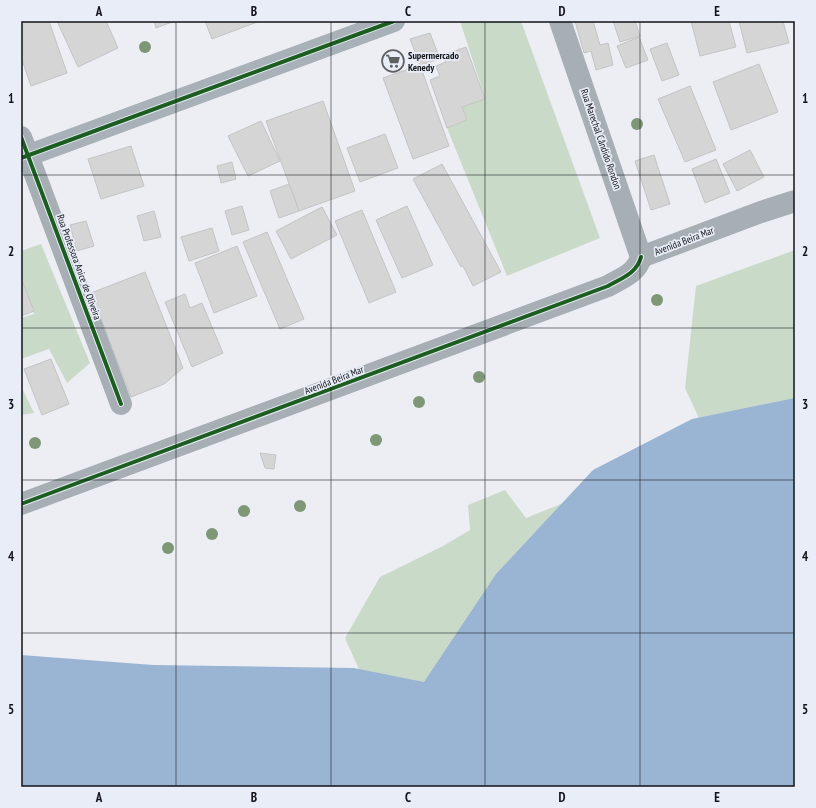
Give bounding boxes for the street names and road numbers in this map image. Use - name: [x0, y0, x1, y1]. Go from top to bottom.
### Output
- street label: Rua Marechal Cândido Rondon: [578, 87, 624, 191]
- street label: Rua Professora Anice de Oliveira: [54, 213, 104, 321]
- street label: Avenida Beira Mar: [653, 224, 716, 258]
- street label: Avenida Beira Mar: [303, 363, 366, 397]

